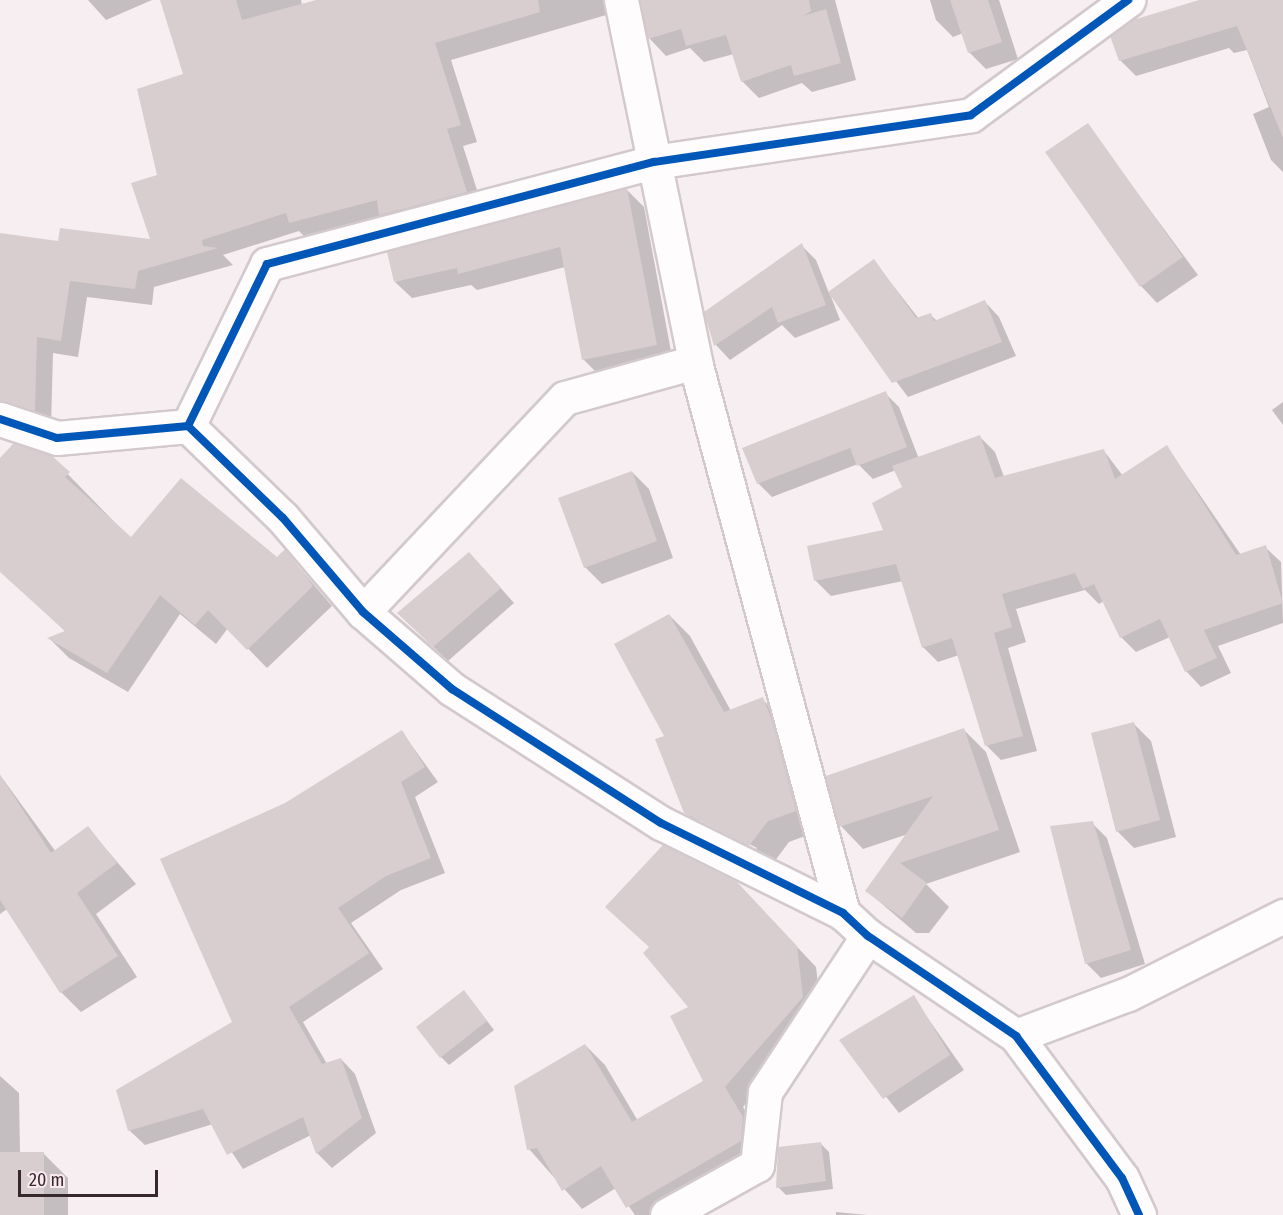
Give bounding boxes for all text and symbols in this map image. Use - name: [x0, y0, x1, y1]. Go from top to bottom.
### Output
- scale bar: [21, 1158, 160, 1196]
- text: 20 m: [29, 1169, 64, 1191]

